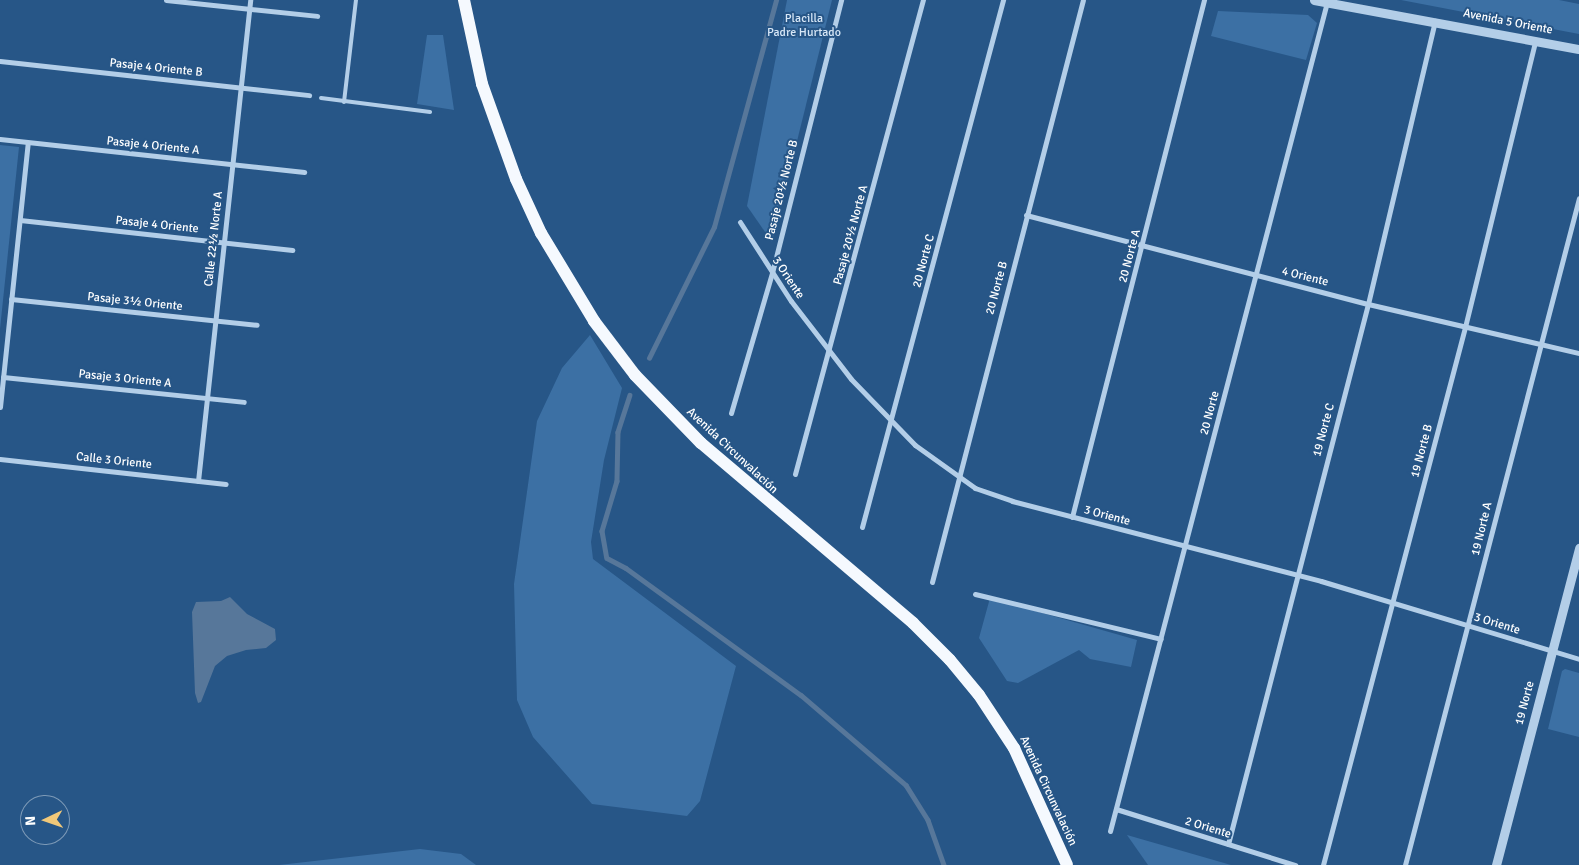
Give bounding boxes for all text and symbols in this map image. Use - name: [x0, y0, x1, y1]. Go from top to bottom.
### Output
- street label: Avenida 5 Oriente: [1462, 6, 1554, 38]
- park label: Placilla Padre Hurtado: [767, 12, 841, 40]
- street label: Pasaje 4 Oriente B: [109, 56, 203, 80]
- street label: Pasaje 4 Oriente A: [106, 134, 200, 158]
- street label: Pasaje 20½ Norte B: [763, 138, 801, 242]
- street label: Pasaje 20½ Norte A: [831, 183, 871, 287]
- street label: Calle 22½ Norte A: [202, 191, 226, 287]
- street label: Pasaje 4 Oriente: [115, 213, 199, 237]
- street label: 20 Norte A: [1116, 228, 1144, 284]
- street label: 20 Norte C: [910, 233, 938, 289]
- street label: 3 Oriente: [769, 254, 807, 302]
- street label: 20 Norte B: [983, 260, 1011, 316]
- street label: 4 Oriente: [1280, 264, 1330, 290]
- street label: Pasaje 3½ Oriente: [87, 290, 183, 314]
- street label: Pasaje 3 Oriente A: [78, 367, 172, 391]
- street label: 20 Norte: [1197, 390, 1223, 436]
- street label: 19 Norte C: [1310, 402, 1338, 458]
- street label: Avenida Circunvalación: [683, 405, 781, 497]
- street label: 19 Norte B: [1408, 423, 1436, 479]
- street label: Calle 3 Oriente: [75, 450, 153, 472]
- street label: 19 Norte A: [1468, 501, 1496, 557]
- street label: 3 Oriente: [1082, 503, 1132, 529]
- street label: 3 Oriente: [1472, 610, 1522, 638]
- street label: 19 Norte: [1512, 680, 1538, 726]
- street label: Avenida Circunvalación: [1016, 734, 1080, 848]
- north arrow: [20, 795, 70, 845]
- street label: 2 Oriente: [1183, 814, 1233, 842]
- text: N: [22, 815, 39, 826]

